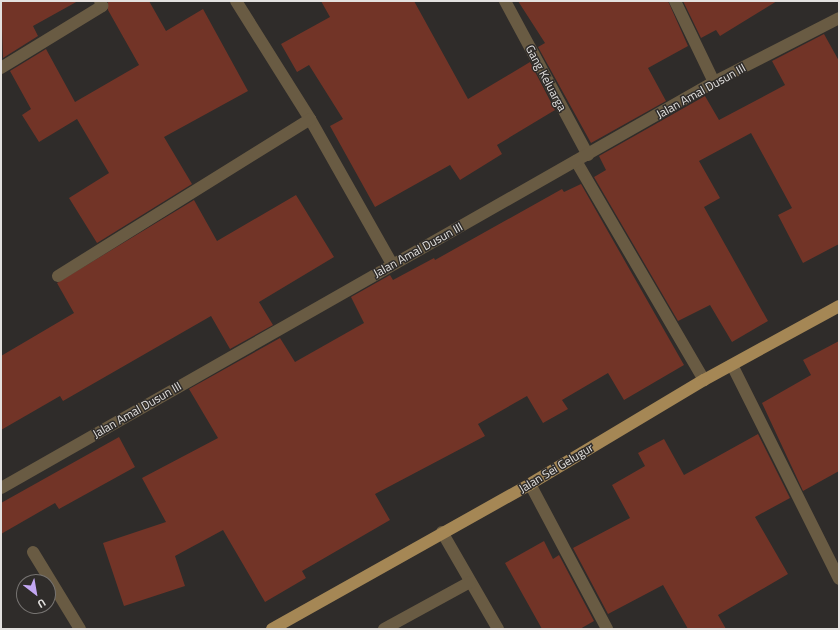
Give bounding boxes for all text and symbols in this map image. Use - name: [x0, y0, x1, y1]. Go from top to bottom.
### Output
- street label: Gang Keluarga: [523, 42, 569, 114]
- street label: Jalan Amal Dusun III: [654, 60, 748, 122]
- street label: Jalan Amal Dusun III: [371, 219, 465, 281]
- street label: Jalan Amal Dusun III: [90, 379, 184, 441]
- street label: Jalan Sei Gelugur: [516, 440, 596, 496]
- north arrow: [16, 574, 56, 614]
- text: U: [34, 595, 49, 612]

